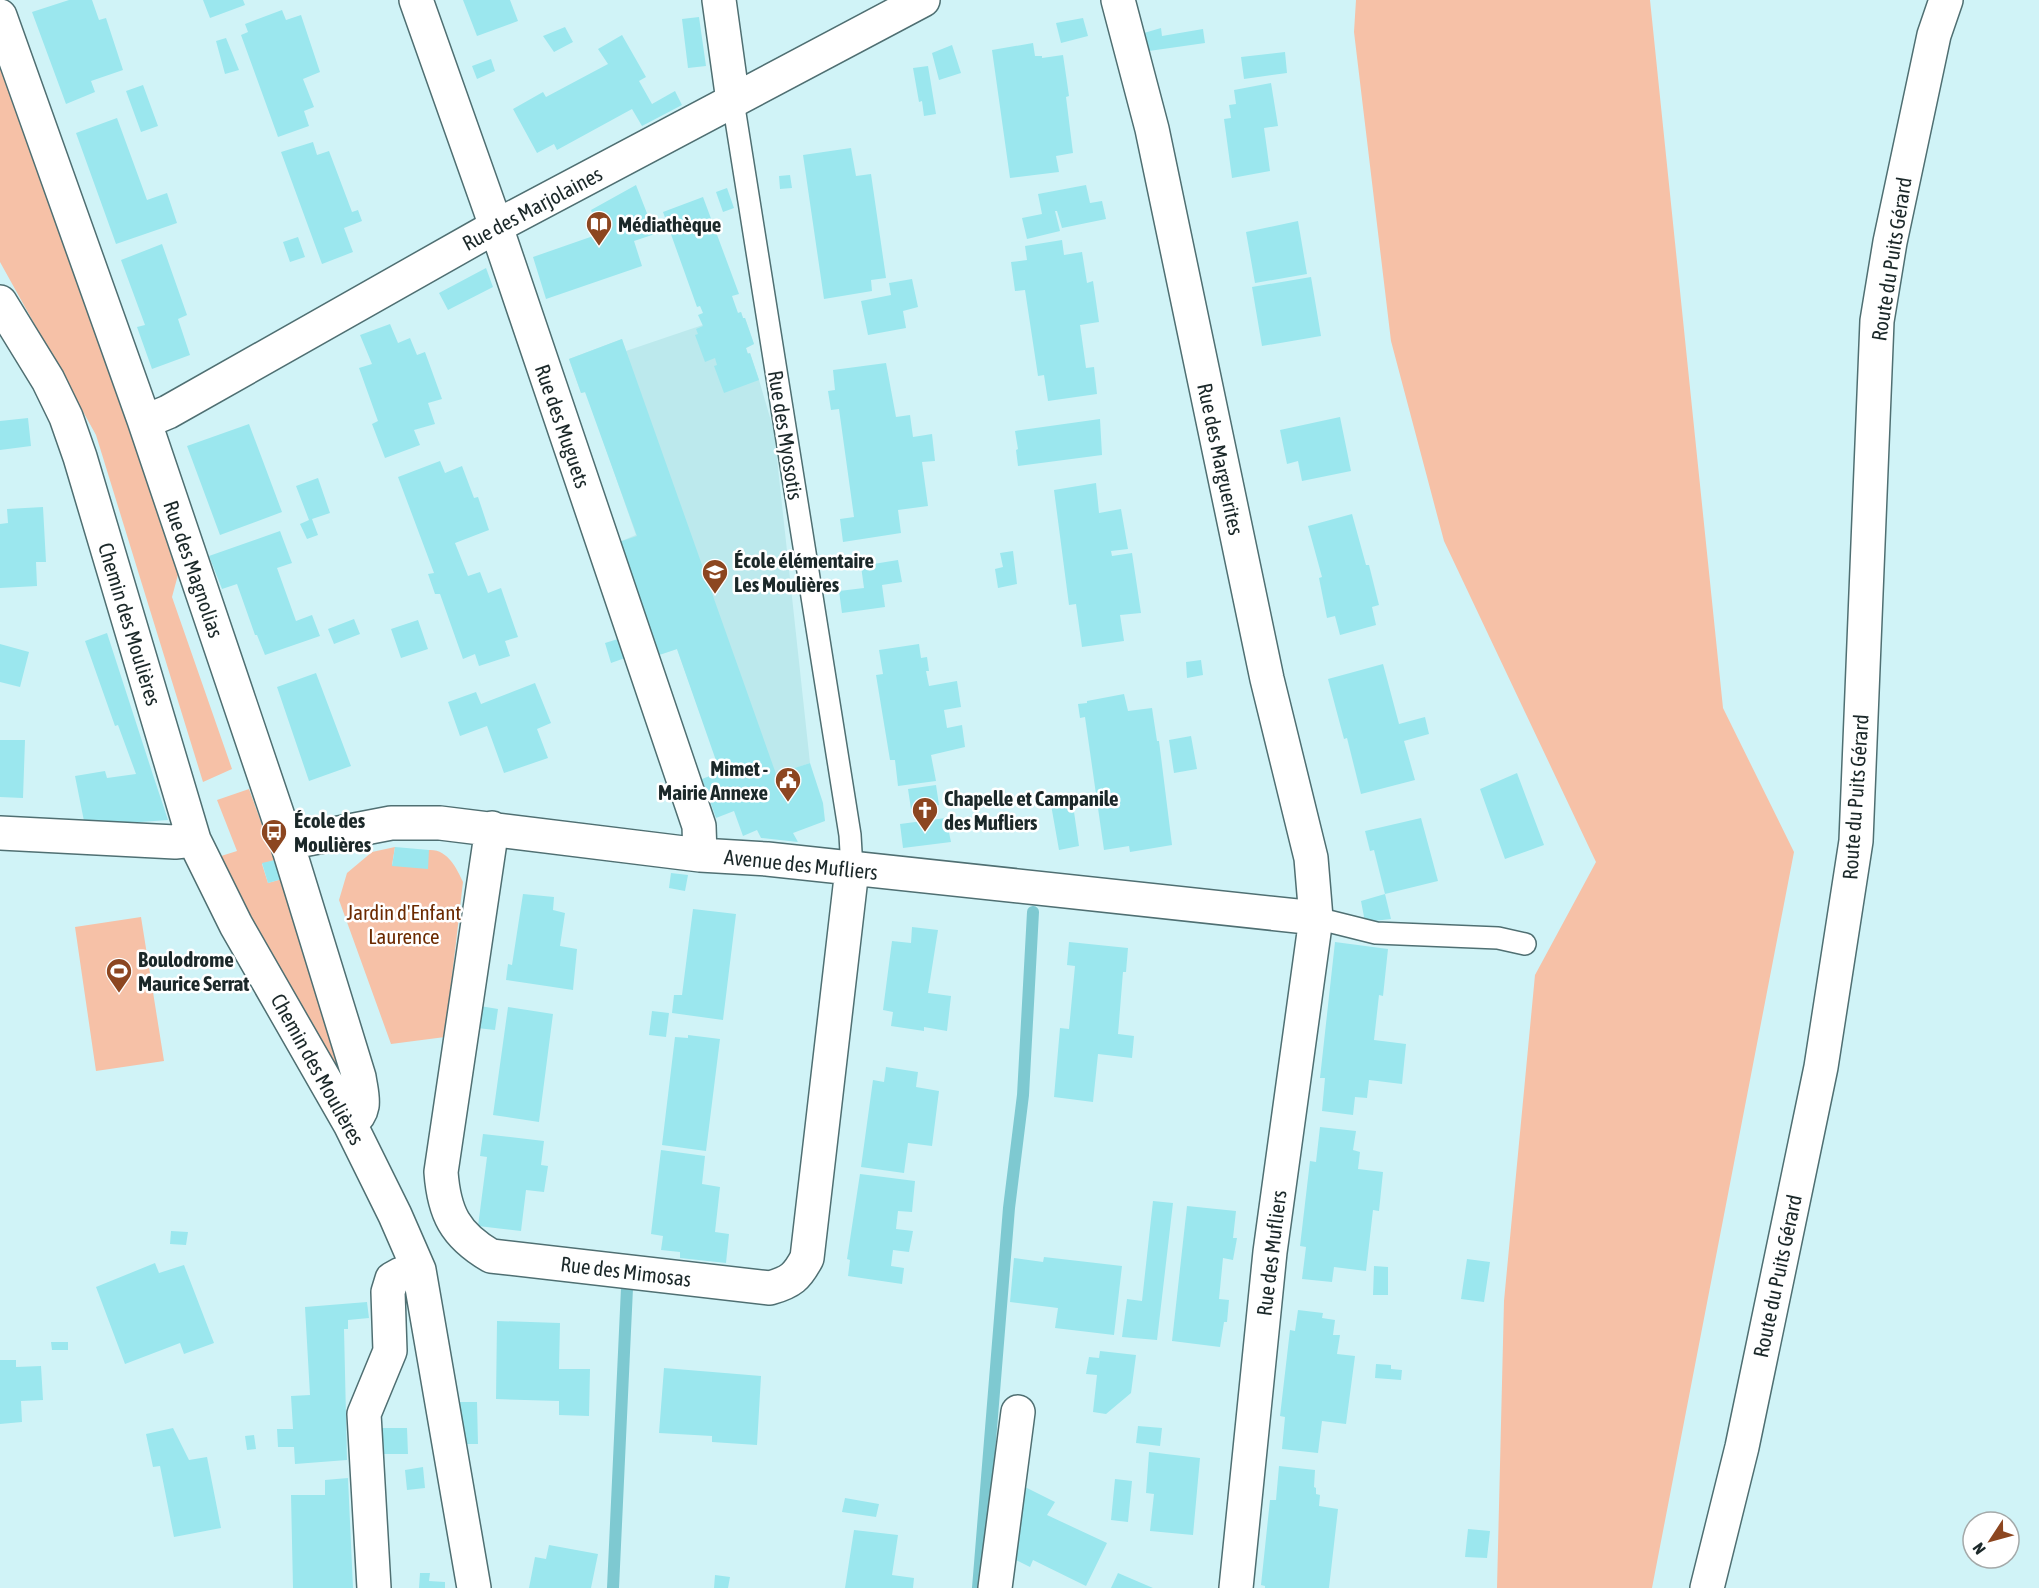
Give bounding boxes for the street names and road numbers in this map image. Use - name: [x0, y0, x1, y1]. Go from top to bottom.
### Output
- street label: Rue des Marjolaines: [458, 161, 606, 255]
- street label: Route du Puits Gérard: [1866, 175, 1916, 343]
- street label: Rue des Muguets: [531, 361, 595, 491]
- street label: Rue des Myosotis: [764, 369, 808, 501]
- street label: Rue des Marguerites: [1193, 381, 1249, 537]
- street label: Rue des Magnolias: [159, 497, 229, 641]
- street label: Chemin des Moulières: [94, 540, 166, 708]
- street label: Route du Puits Gérard: [1837, 714, 1873, 880]
- street label: Avenue des Mufliers: [723, 844, 879, 884]
- street label: Chemin des Moulières: [267, 989, 369, 1149]
- street label: Rue des Mufliers: [1251, 1189, 1291, 1317]
- street label: Route du Puits Gérard: [1748, 1192, 1806, 1360]
- street label: Rue des Mimosas: [559, 1251, 693, 1291]

